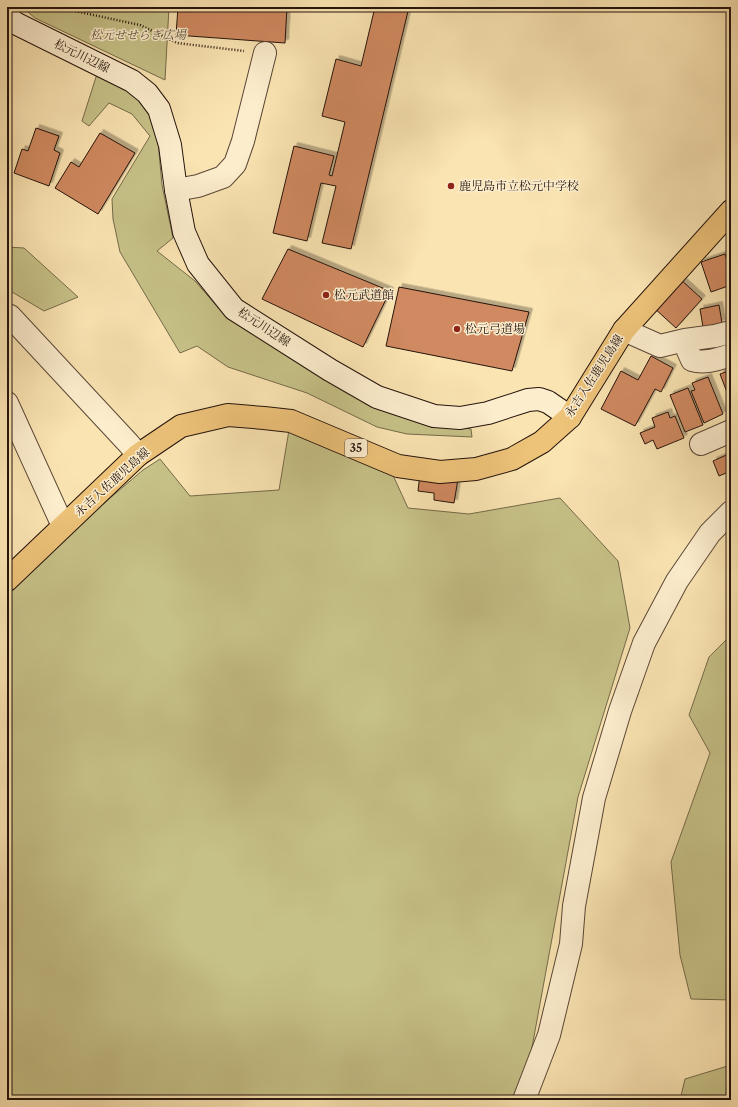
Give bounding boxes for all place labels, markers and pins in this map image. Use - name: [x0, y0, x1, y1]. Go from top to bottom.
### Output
- place label: 鹿児島市立松元中学校: [459, 178, 579, 193]
- marker: 鹿児島市立松元中学校: [446, 181, 456, 191]
- place label: 松元武道館: [334, 287, 394, 302]
- marker: 松元武道館: [321, 290, 331, 300]
- place label: 松元弓道場: [465, 321, 525, 336]
- marker: 松元弓道場: [452, 324, 462, 334]

